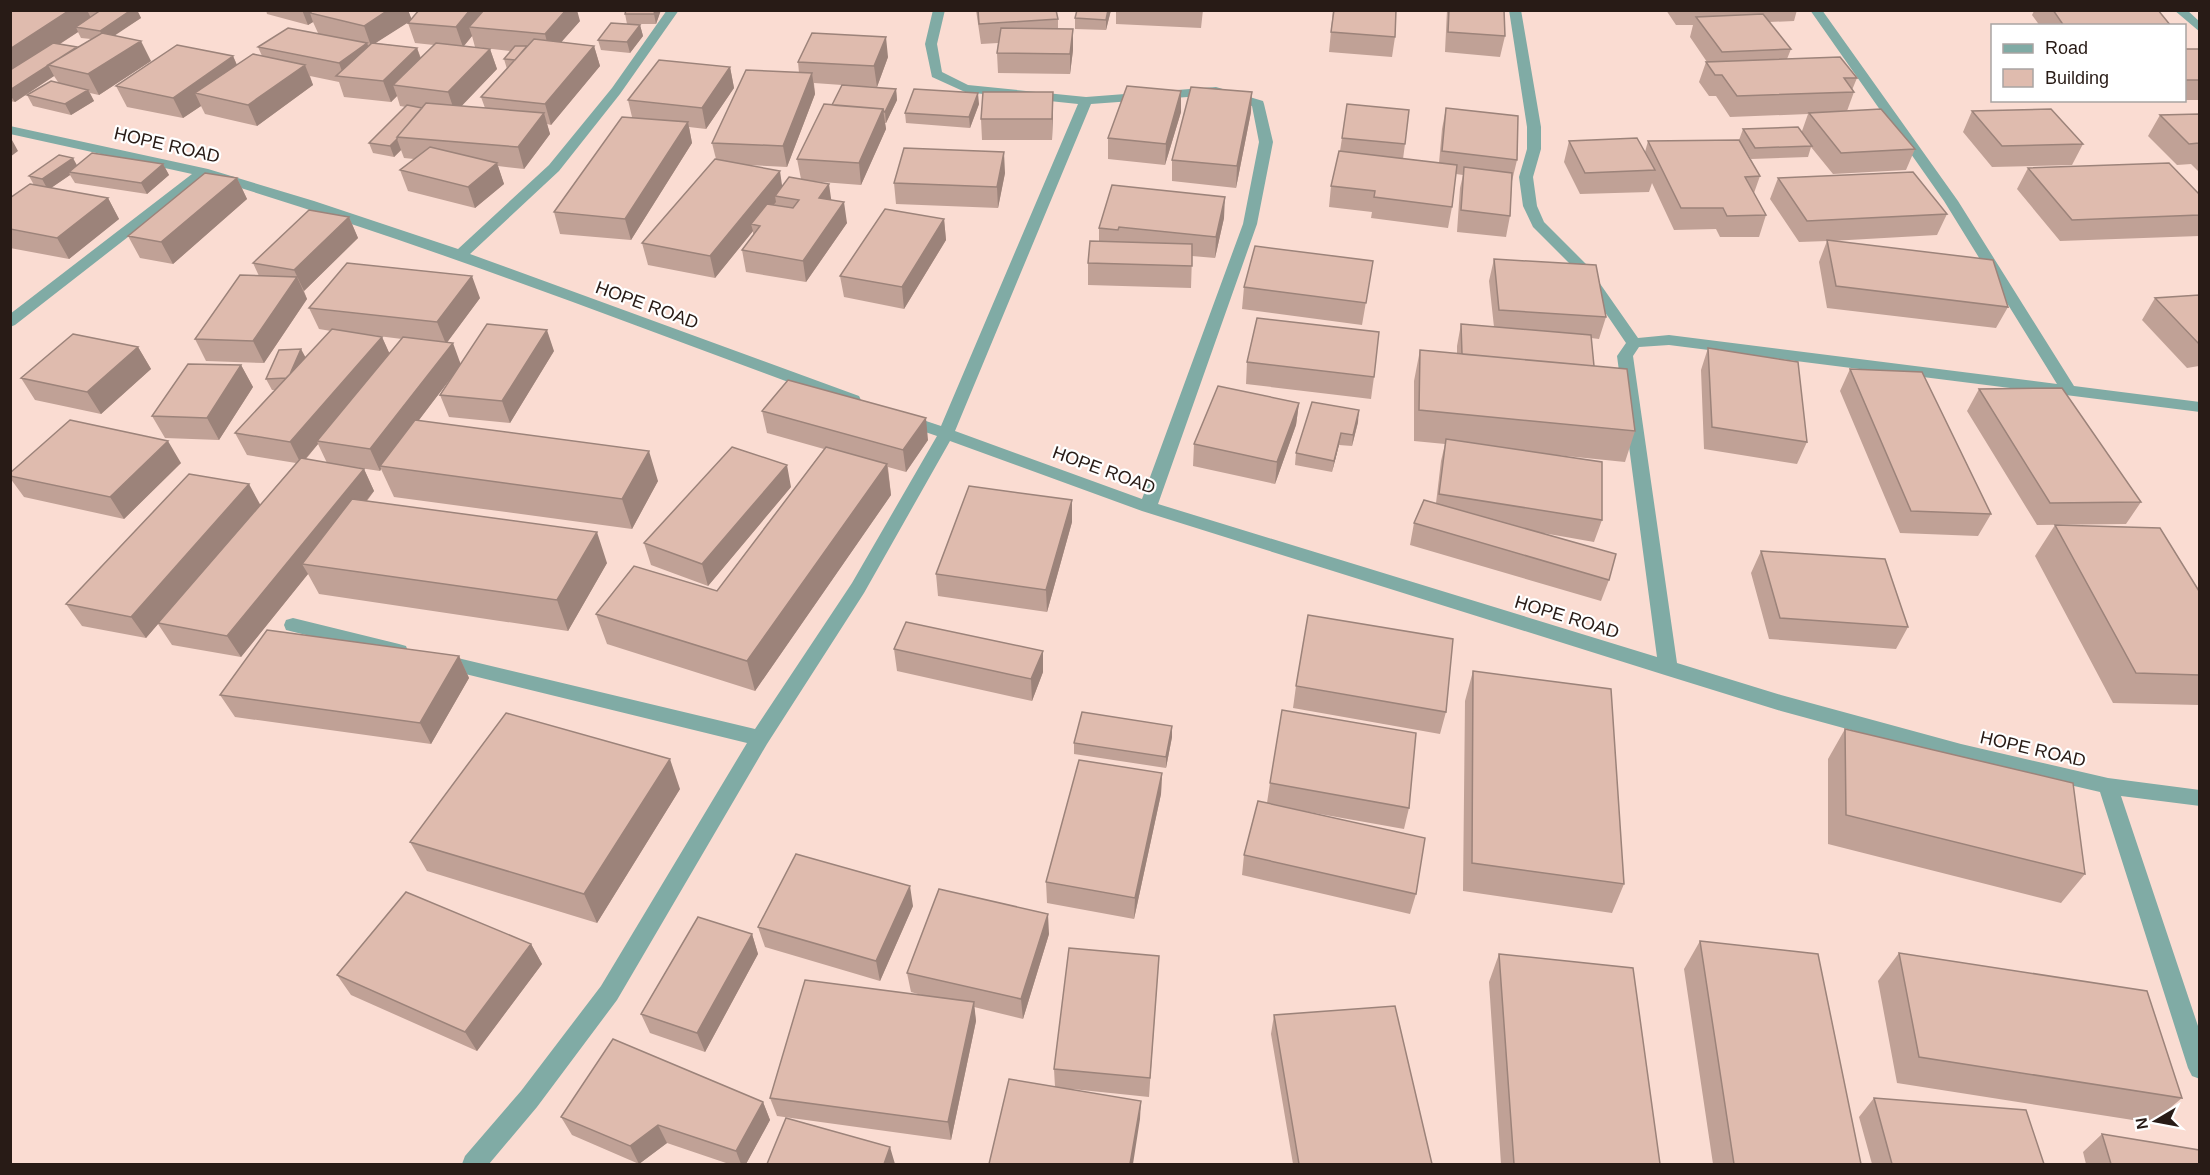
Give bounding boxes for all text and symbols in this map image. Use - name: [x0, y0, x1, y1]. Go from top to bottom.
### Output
- legend: [1991, 24, 2186, 102]
- text: Road: [2045, 38, 2088, 58]
- text: Building: [2045, 68, 2109, 88]
- street label: HOPE ROAD: [112, 123, 222, 167]
- street label: HOPE ROAD: [593, 277, 701, 333]
- street label: HOPE ROAD: [1050, 442, 1158, 498]
- street label: HOPE ROAD: [1512, 592, 1622, 642]
- street label: HOPE ROAD: [1978, 727, 2088, 771]
- north arrow: [2126, 1091, 2186, 1151]
- text: N: [2132, 1116, 2151, 1131]

